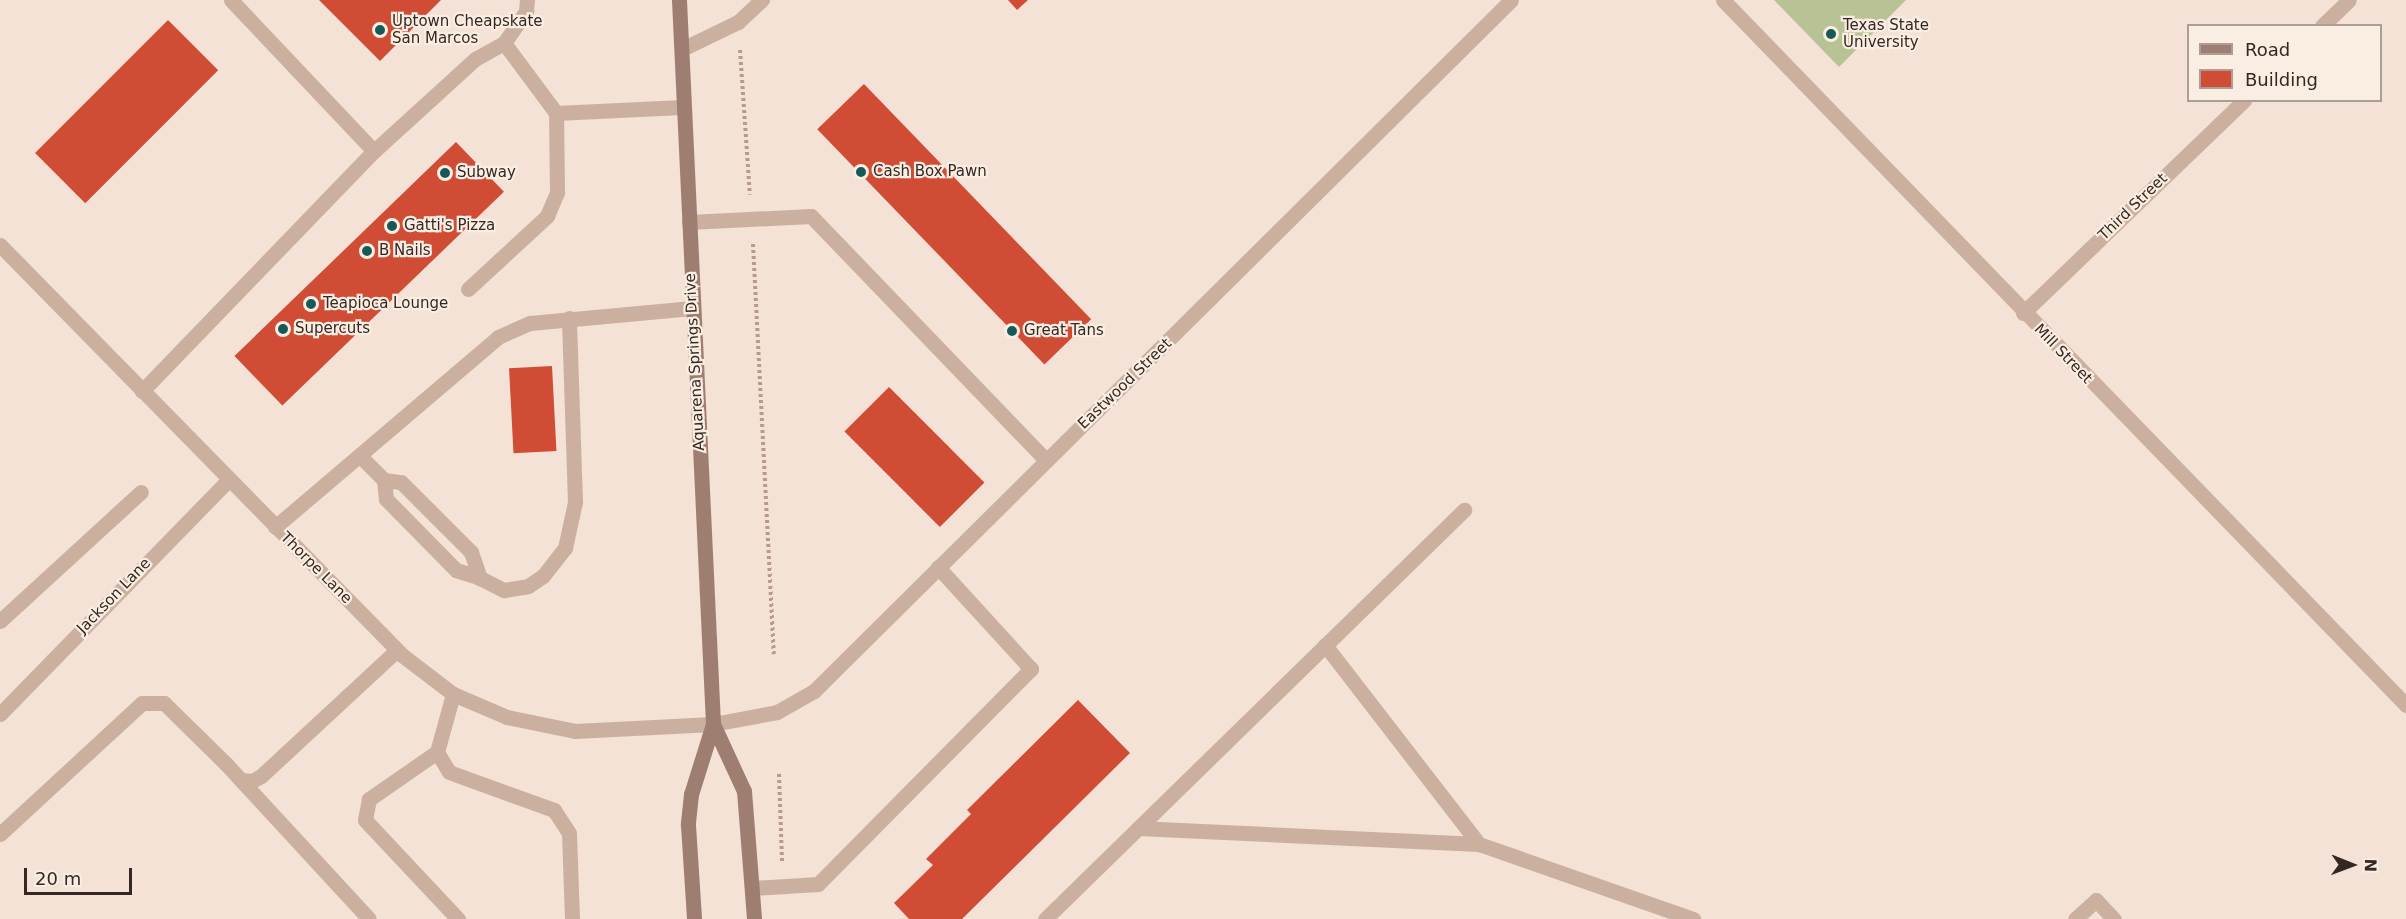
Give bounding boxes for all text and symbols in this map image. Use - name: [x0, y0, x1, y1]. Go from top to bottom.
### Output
- place label: Uptown Cheapskate San Marcos: [392, 12, 543, 47]
- place label: Texas State University: [1843, 16, 1929, 51]
- marker: Uptown Cheapskate San Marcos: [373, 23, 387, 37]
- legend: [2187, 24, 2382, 102]
- marker: Texas State University: [1824, 27, 1838, 41]
- text: Road: [2245, 39, 2290, 60]
- text: Building: [2245, 69, 2318, 90]
- place label: Cash Box Pawn: [873, 163, 987, 181]
- place label: Subway: [457, 164, 516, 182]
- marker: Cash Box Pawn: [854, 165, 868, 179]
- marker: Subway: [438, 166, 452, 180]
- street label: Third Street: [2095, 170, 2171, 244]
- place label: Gatti's Pizza: [404, 217, 495, 235]
- marker: Gatti's Pizza: [385, 219, 399, 233]
- place label: B Nails: [379, 242, 431, 260]
- marker: B Nails: [360, 244, 374, 258]
- street label: Aquarena Springs Drive: [681, 273, 709, 451]
- place label: Teapioca Lounge: [323, 295, 448, 313]
- marker: Teapioca Lounge: [304, 297, 318, 311]
- place label: Supercuts: [295, 320, 370, 338]
- street label: Mill Street: [2030, 320, 2096, 388]
- marker: Supercuts: [276, 322, 290, 336]
- place label: Great Tans: [1024, 322, 1104, 340]
- marker: Great Tans: [1005, 324, 1019, 338]
- street label: Eastwood Street: [1075, 335, 1175, 433]
- street label: Thorpe Lane: [276, 528, 356, 608]
- street label: Jackson Lane: [73, 554, 155, 638]
- north arrow: [2322, 835, 2382, 895]
- scale bar: [27, 856, 135, 894]
- text: N: [2361, 858, 2380, 872]
- text: 20 m: [35, 868, 81, 889]

